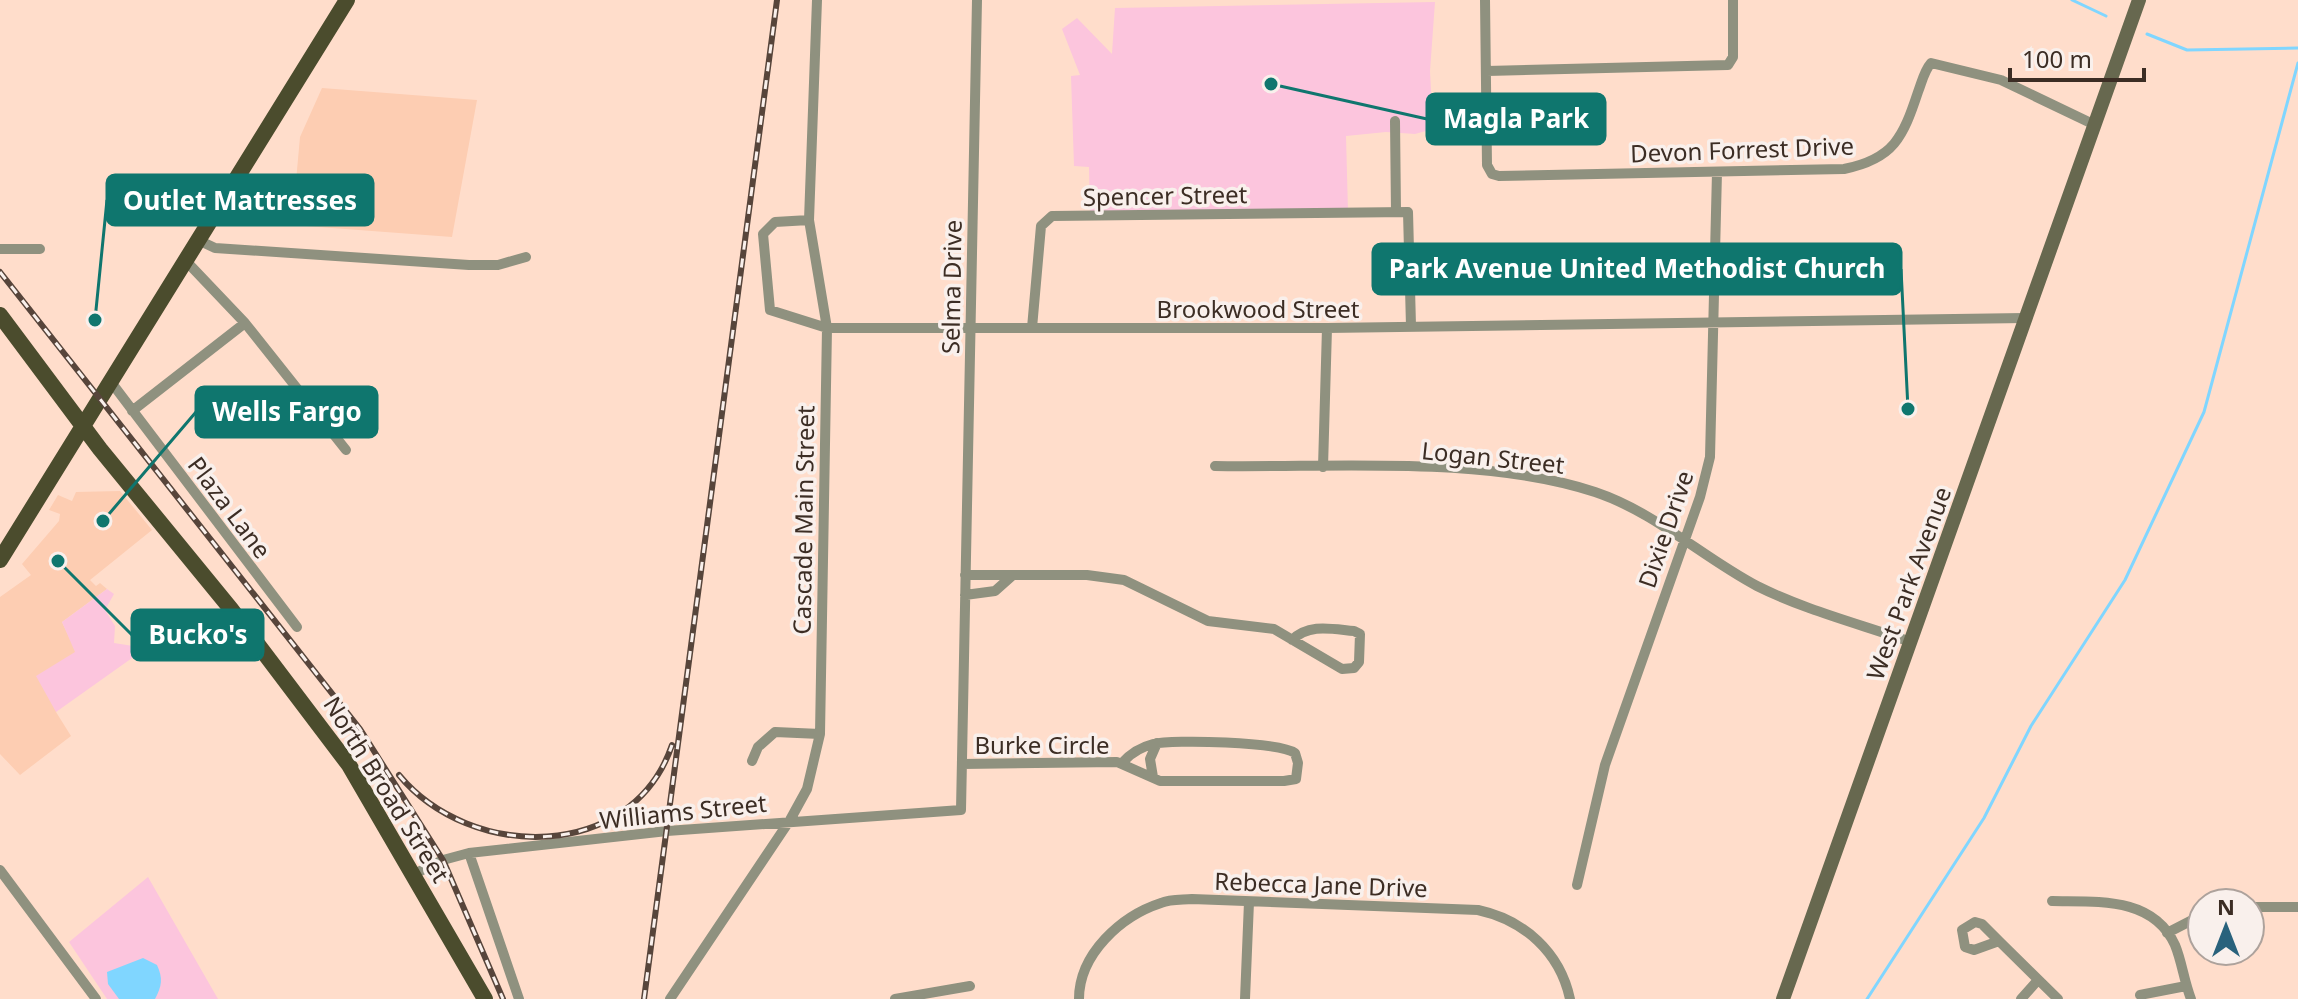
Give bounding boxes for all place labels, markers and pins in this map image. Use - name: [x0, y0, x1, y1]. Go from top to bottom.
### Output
- callout: Magla Park: [1427, 94, 1605, 144]
- callout: Outlet Mattresses: [107, 175, 373, 225]
- callout: Park Avenue United Methodist Church: [1373, 244, 1901, 294]
- callout: Wells Fargo: [196, 387, 377, 437]
- callout: Bucko's: [132, 610, 263, 660]

